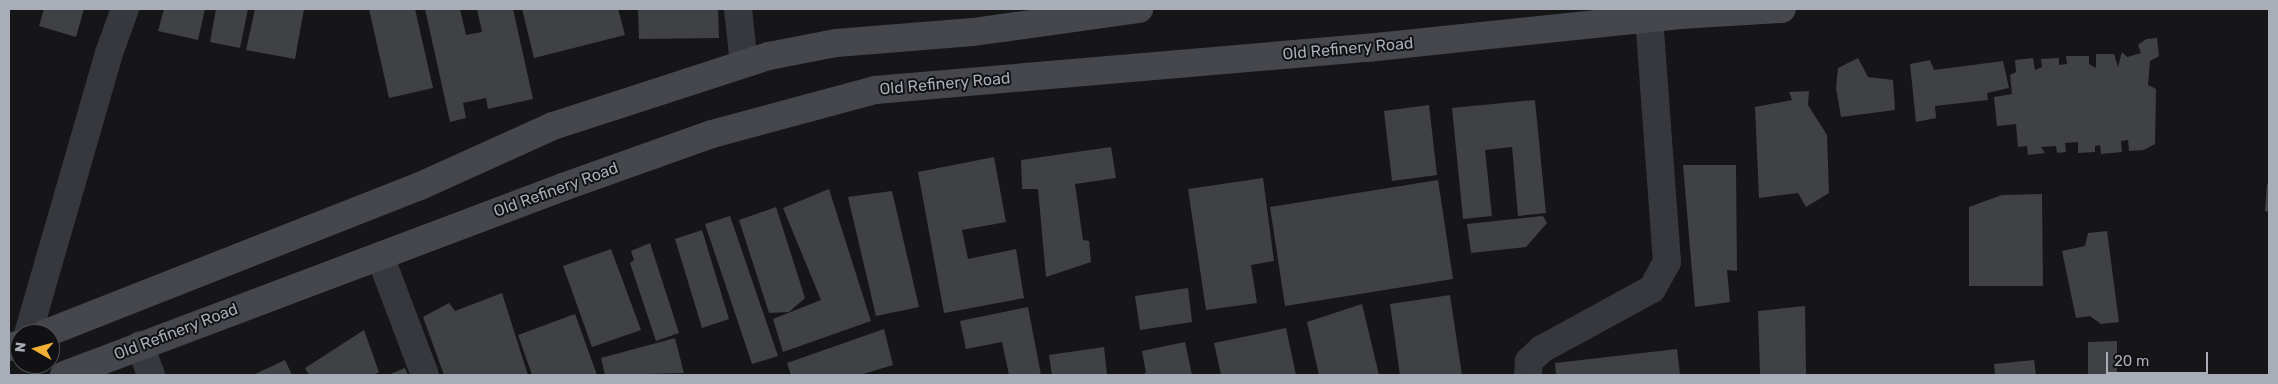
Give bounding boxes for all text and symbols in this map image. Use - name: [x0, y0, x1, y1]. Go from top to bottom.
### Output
- street label: Old Refinery Road: [1282, 34, 1414, 64]
- street label: Old Refinery Road: [879, 69, 1011, 99]
- street label: Old Refinery Road: [491, 158, 621, 222]
- street label: Old Refinery Road: [111, 299, 241, 365]
- north arrow: [10, 324, 60, 374]
- text: N: [12, 341, 30, 353]
- scale bar: [2108, 342, 2210, 374]
- text: 20 m: [2114, 352, 2149, 370]

